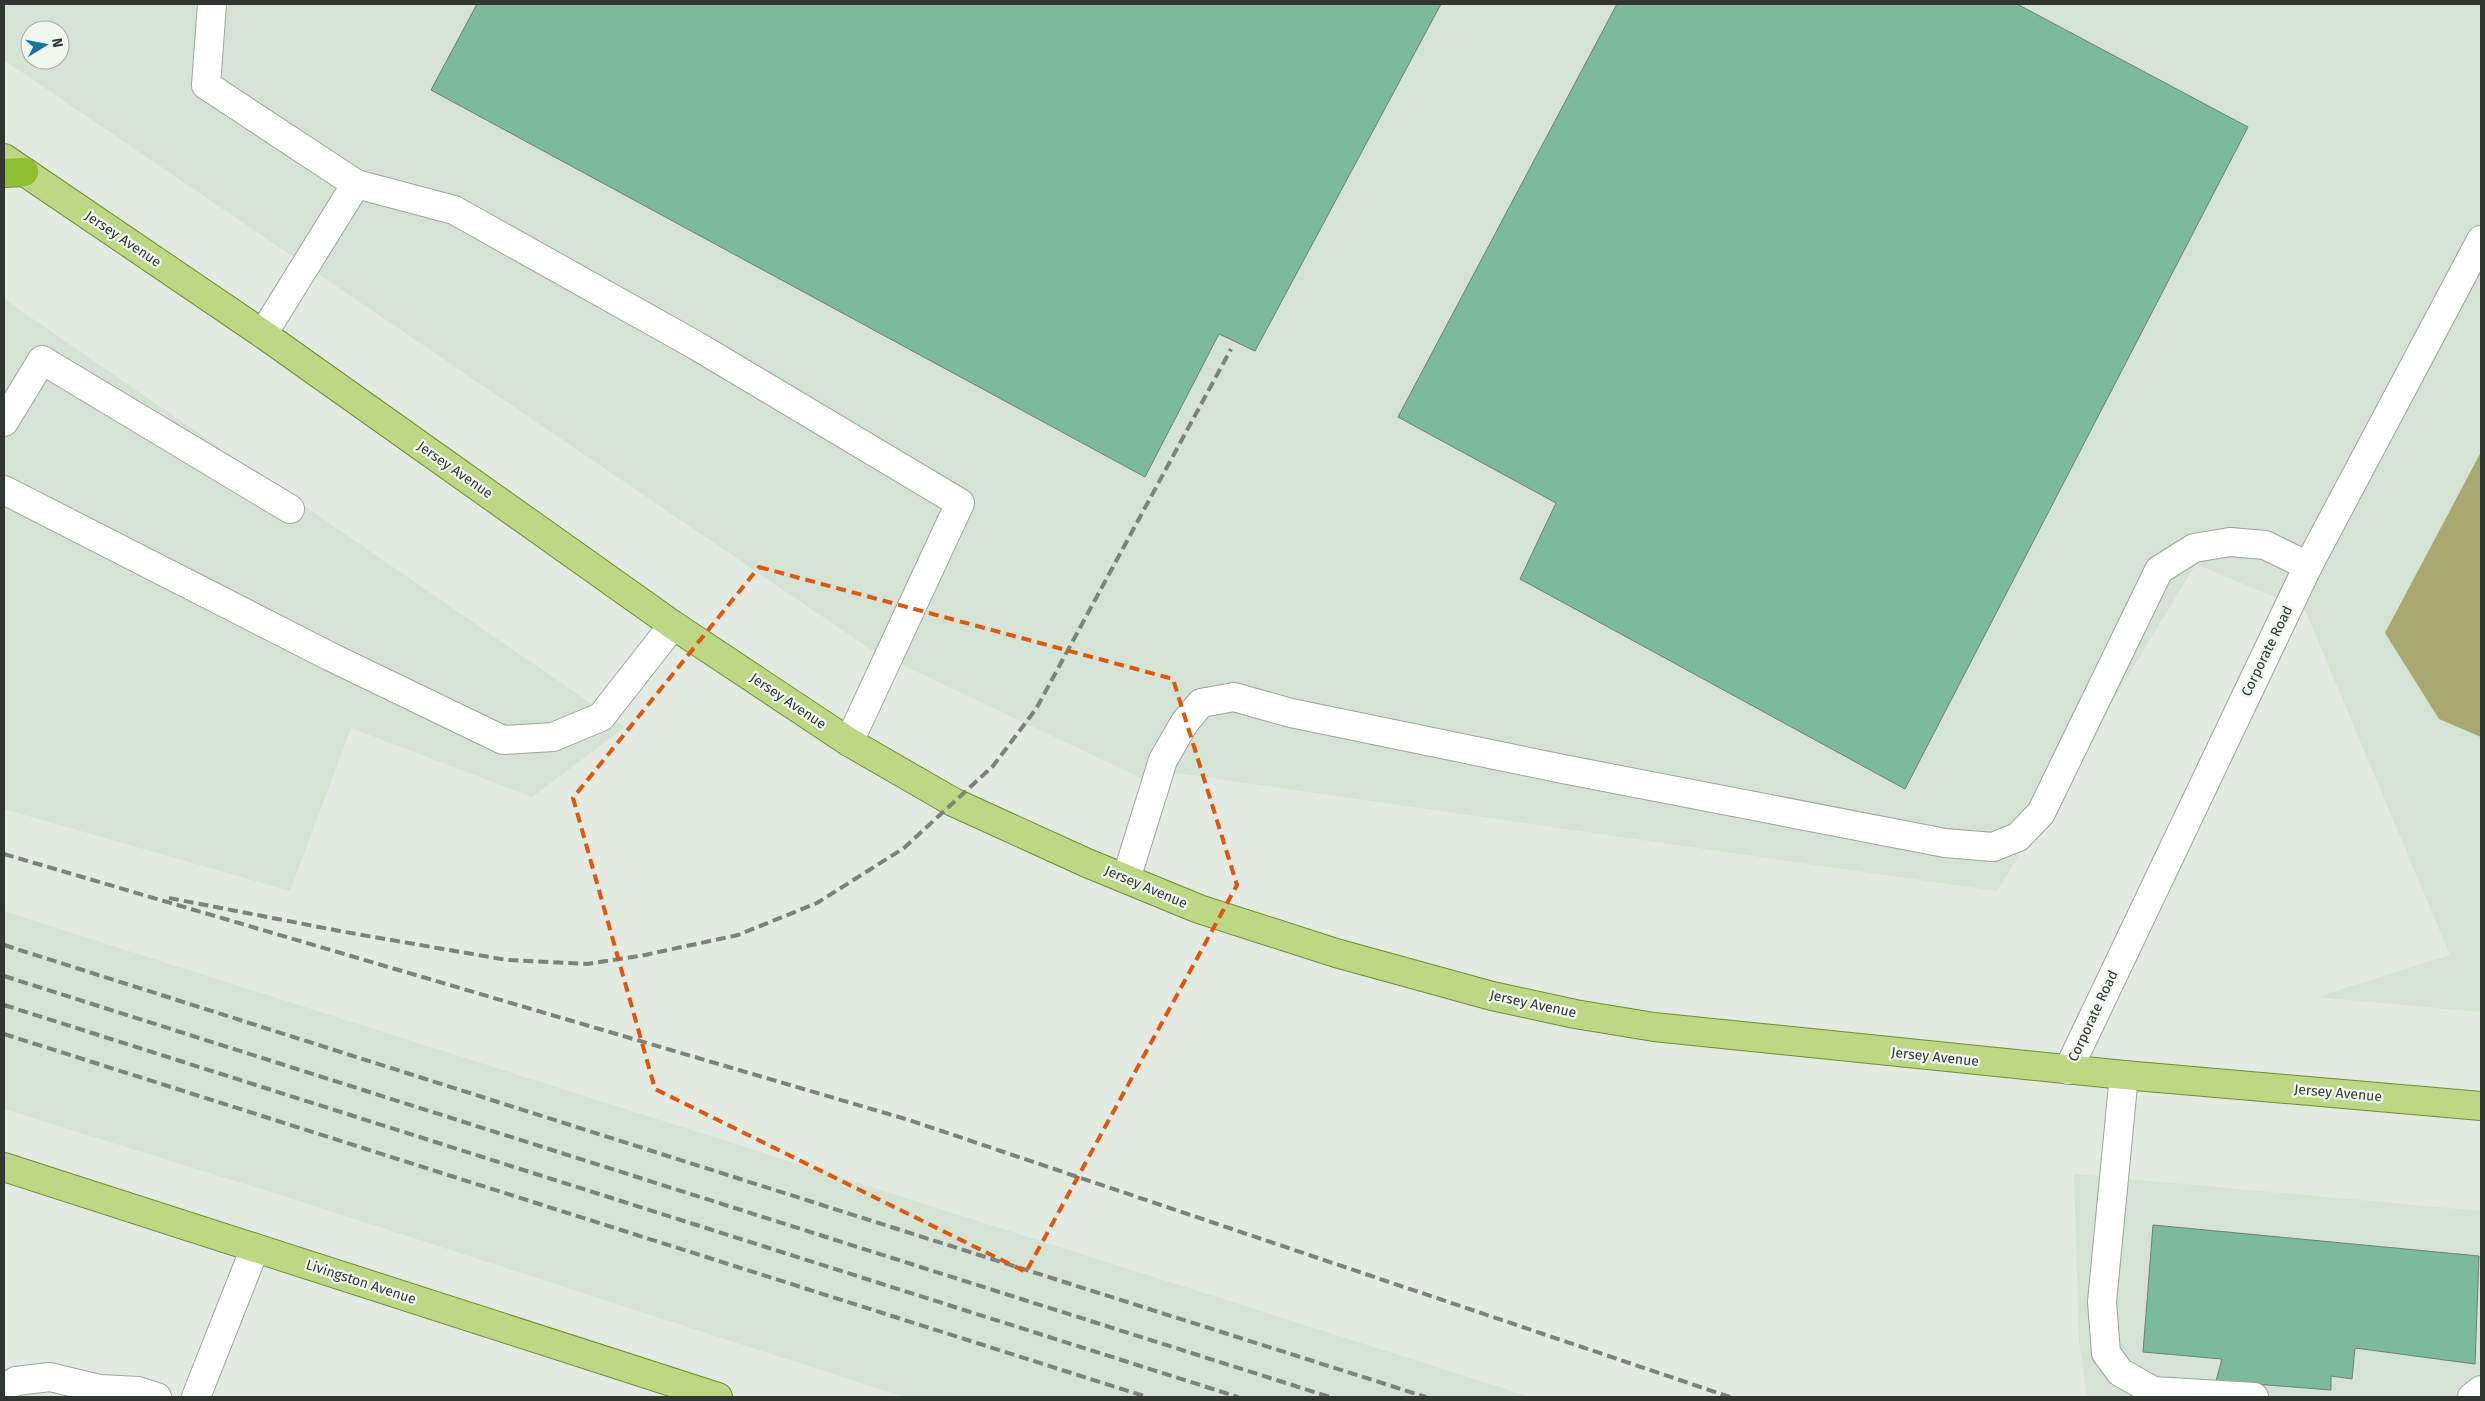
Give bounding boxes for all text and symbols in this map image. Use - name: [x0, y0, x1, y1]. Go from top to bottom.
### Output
- north arrow: [20, 20, 70, 70]
- text: N: [48, 37, 66, 49]
- street label: Jersey Avenue: [82, 207, 164, 271]
- street label: Jersey Avenue: [414, 438, 496, 502]
- street label: Corporate Road: [2238, 603, 2296, 699]
- street label: Jersey Avenue: [747, 669, 829, 733]
- street label: Jersey Avenue: [1102, 862, 1190, 912]
- street label: Corporate Road: [2064, 968, 2122, 1064]
- street label: Jersey Avenue: [1488, 987, 1578, 1021]
- street label: Jersey Avenue: [1890, 1044, 1980, 1070]
- street label: Jersey Avenue: [2293, 1081, 2383, 1105]
- street label: Livingston Avenue: [304, 1256, 418, 1308]

